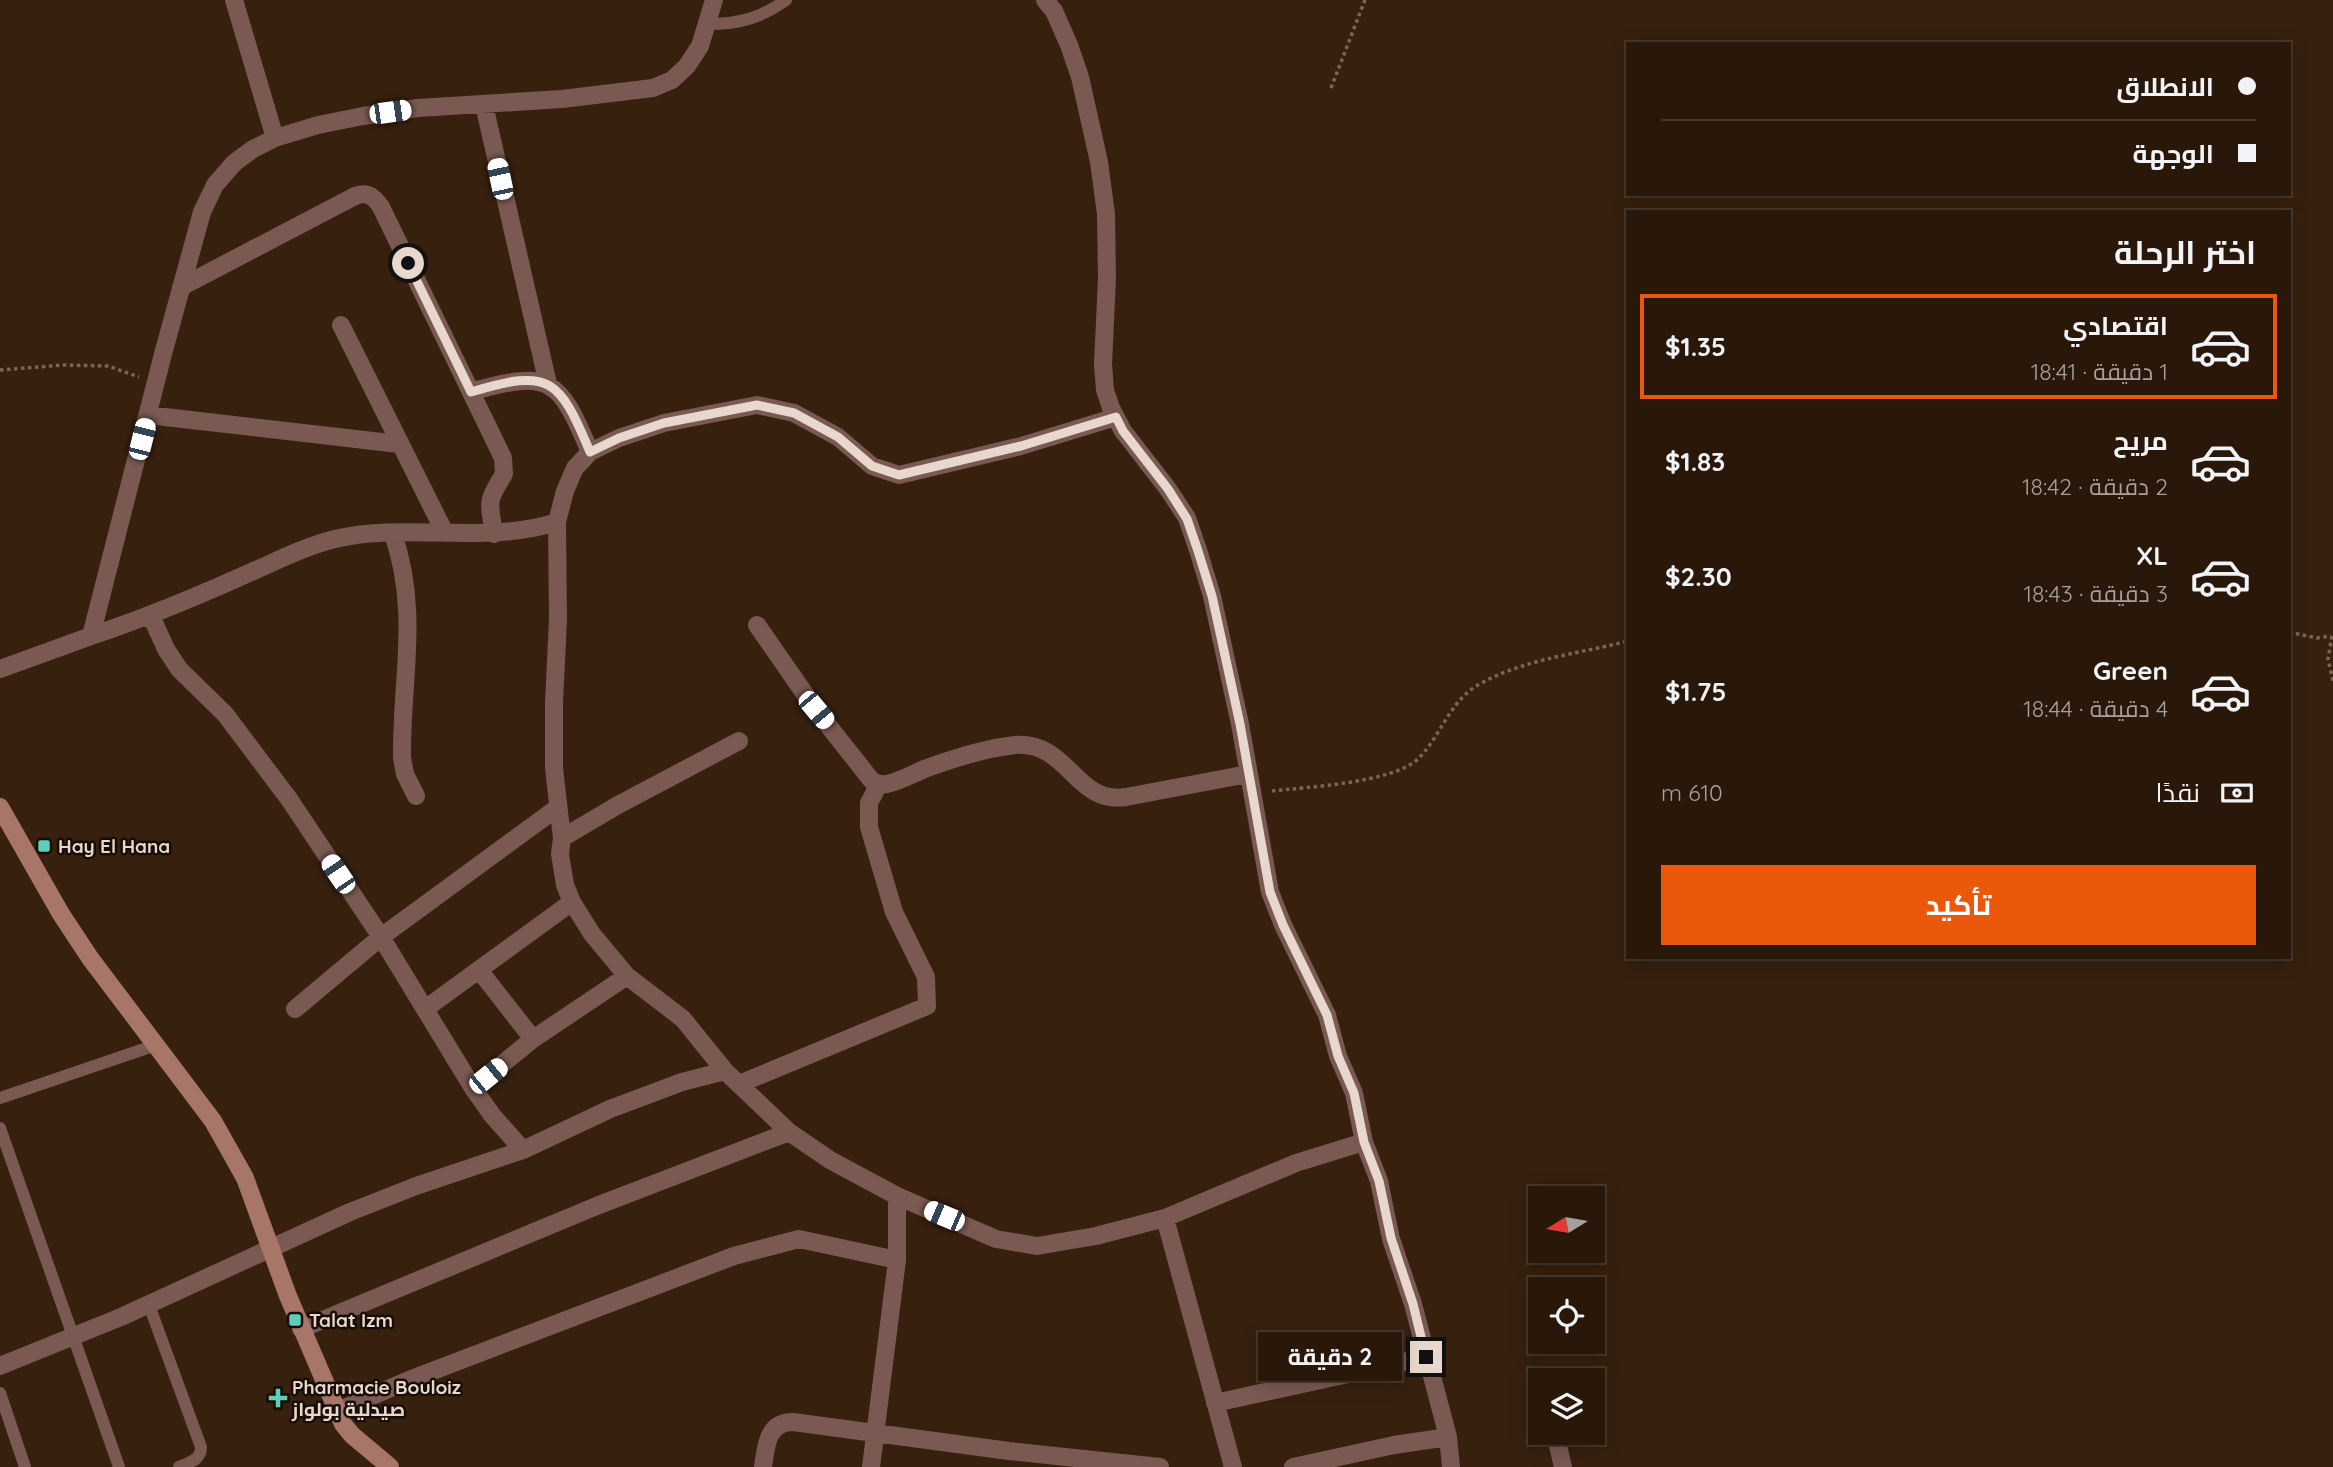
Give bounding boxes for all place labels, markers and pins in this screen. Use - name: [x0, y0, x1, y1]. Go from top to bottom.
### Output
- place label: Hay El Hana: [58, 834, 170, 858]
- marker: Hay El Hana: [36, 838, 52, 854]
- place label: Talat Izm: [309, 1308, 393, 1332]
- marker: Talat Izm: [287, 1312, 303, 1328]
- place label: Pharmacie Bouloiz صيدلية بولواز: [291, 1375, 461, 1422]
- marker: Pharmacie Bouloiz صيدلية بولواز: [270, 1390, 286, 1406]

